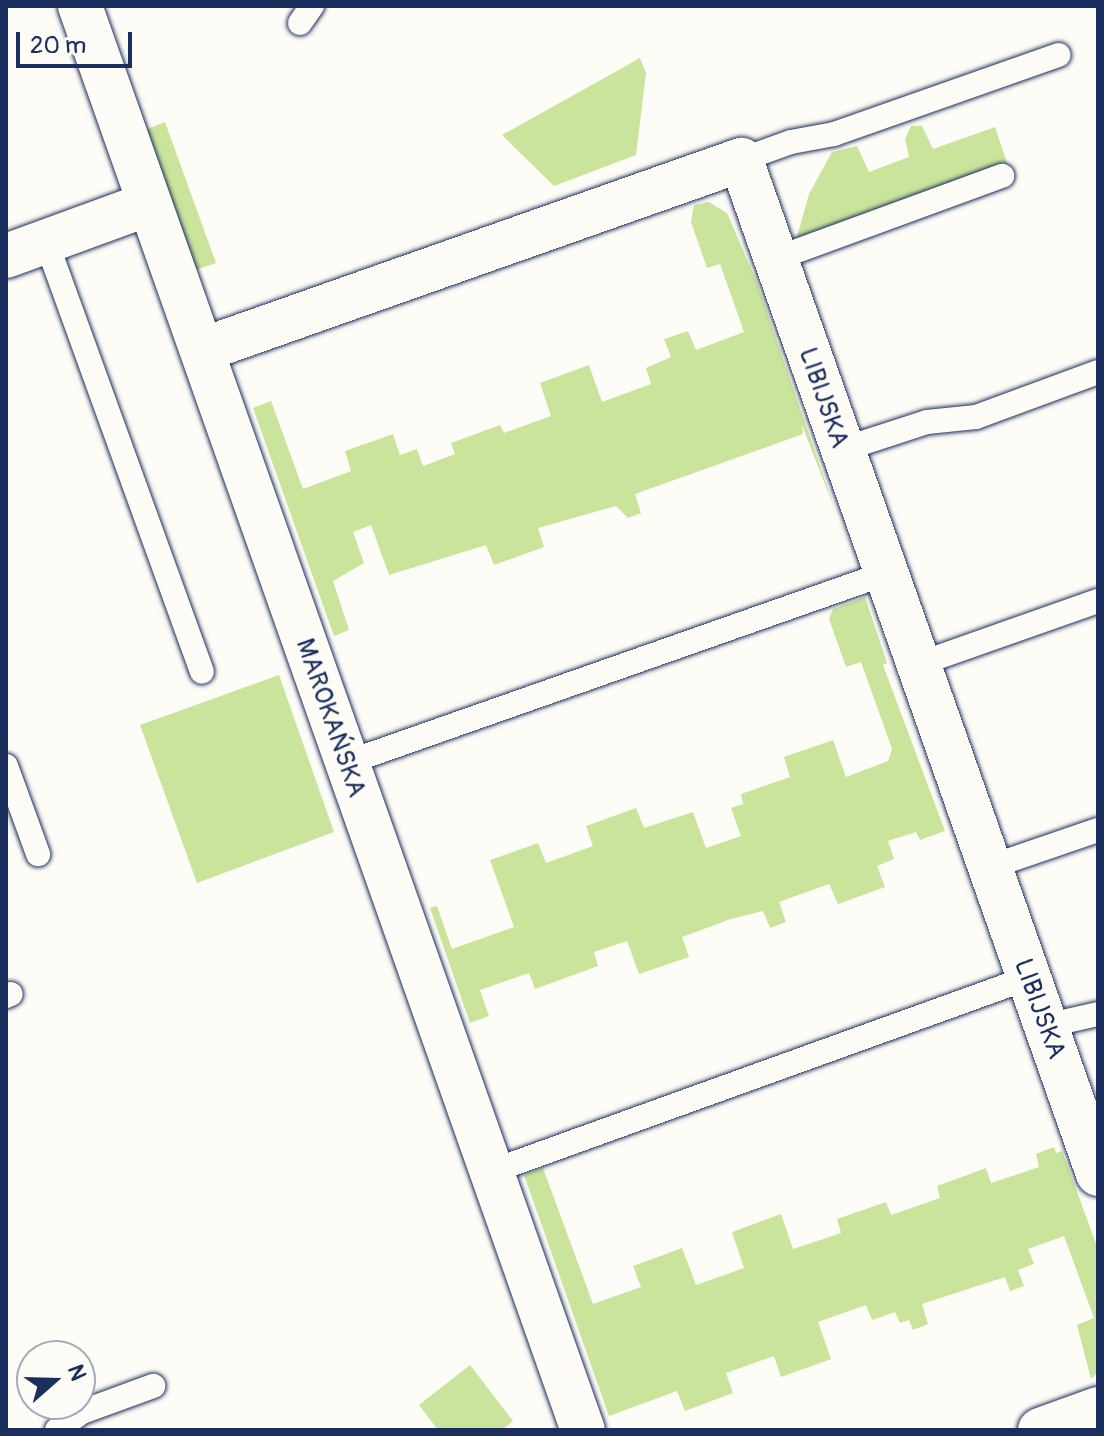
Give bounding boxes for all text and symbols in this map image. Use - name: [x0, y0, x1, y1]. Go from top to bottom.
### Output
- scale bar: [20, 16, 136, 66]
- text: 20 m: [30, 31, 86, 60]
- street label: LIBIJSKA: [791, 344, 855, 452]
- street label: MAROKAŃSKA: [288, 635, 372, 801]
- street label: LIBIJSKA: [1007, 955, 1071, 1063]
- north arrow: [16, 1340, 96, 1420]
- text: N: [61, 1361, 92, 1384]

